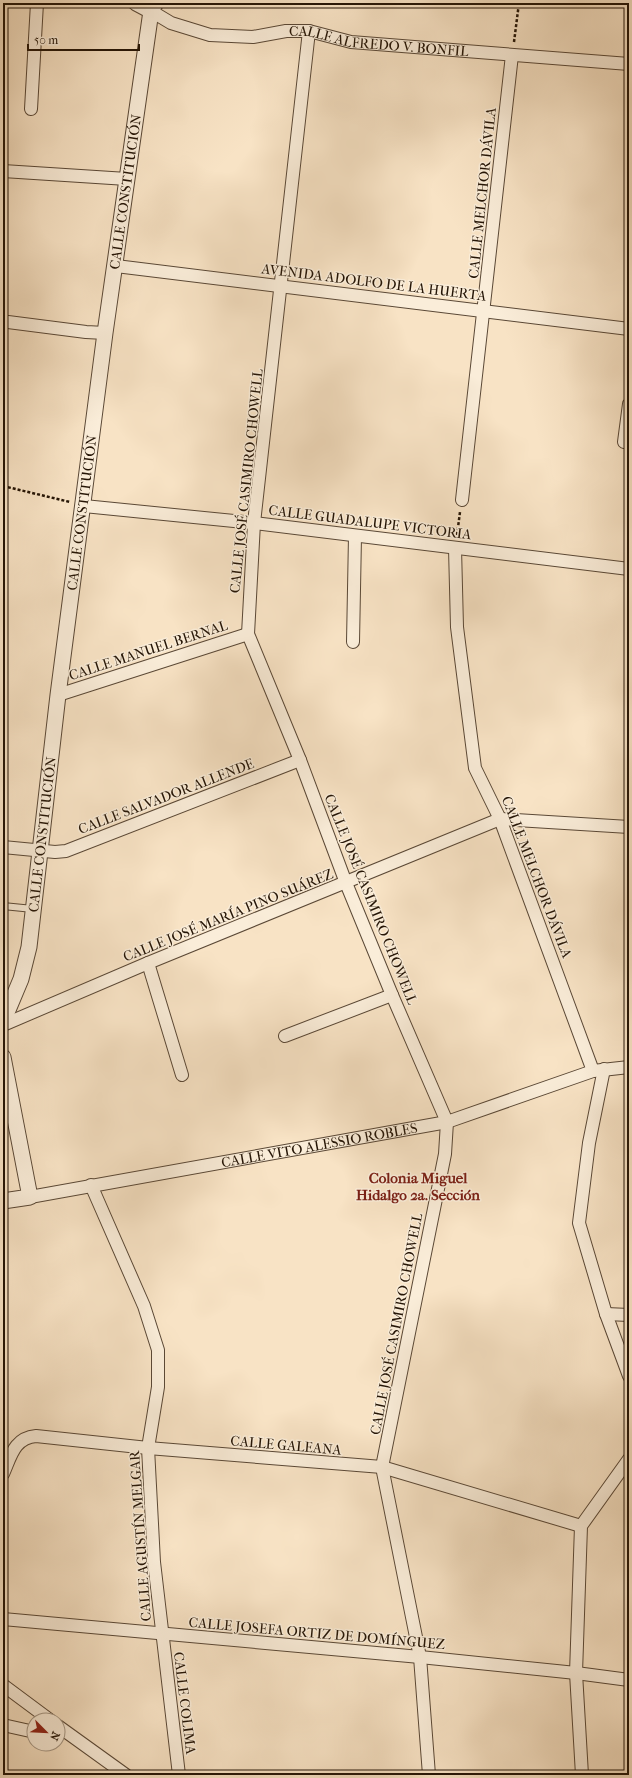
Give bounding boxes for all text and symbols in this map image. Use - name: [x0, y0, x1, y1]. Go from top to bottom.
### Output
- street label: CALLE ALFREDO V. BONFIL: [289, 23, 470, 60]
- scale bar: [28, 26, 139, 52]
- text: 50 m: [34, 33, 58, 47]
- street label: CALLE MELCHOR DÁVILA: [464, 106, 500, 279]
- street label: CALLE CONSTITUCIÓN: [106, 113, 145, 270]
- street label: AVENIDA ADOLFO DE LA HUERTA: [260, 260, 488, 305]
- street label: CALLE JOSÉ CASIMIRO CHOWELL: [225, 367, 267, 594]
- street label: CALLE CONSTITUCIÓN: [64, 434, 101, 592]
- street label: CALLE GUADALUPE VICTORIA: [268, 502, 473, 543]
- street label: CALLE MANUEL BERNAL: [67, 617, 230, 684]
- street label: CALLE CONSTITUCIÓN: [25, 755, 60, 913]
- street label: CALLE SALVADOR ALLENDE: [76, 755, 257, 838]
- street label: CALLE JOSÉ CASIMIRO CHOWELL: [320, 791, 422, 1007]
- street label: CALLE MELCHOR DÁVILA: [498, 793, 577, 961]
- street label: CALLE JOSÉ MARÍA PINO SUÁREZ: [120, 864, 336, 966]
- street label: CALLE VITO ALESSIO ROBLES: [220, 1119, 419, 1171]
- district label: Colonia Miguel Hidalgo 2a. Sección: [356, 1169, 480, 1204]
- street label: CALLE JOSÉ CASIMIRO CHOWELL: [366, 1211, 426, 1436]
- street label: CALLE GALEANA: [230, 1432, 343, 1459]
- street label: CALLE AGUSTÍN MELGAR: [125, 1449, 155, 1622]
- street label: CALLE JOSEFA ORTIZ DE DOMÍNGUEZ: [188, 1613, 447, 1653]
- street label: CALLE COLIMA: [170, 1651, 199, 1756]
- north arrow: [26, 1712, 66, 1752]
- text: N: [47, 1729, 62, 1743]

